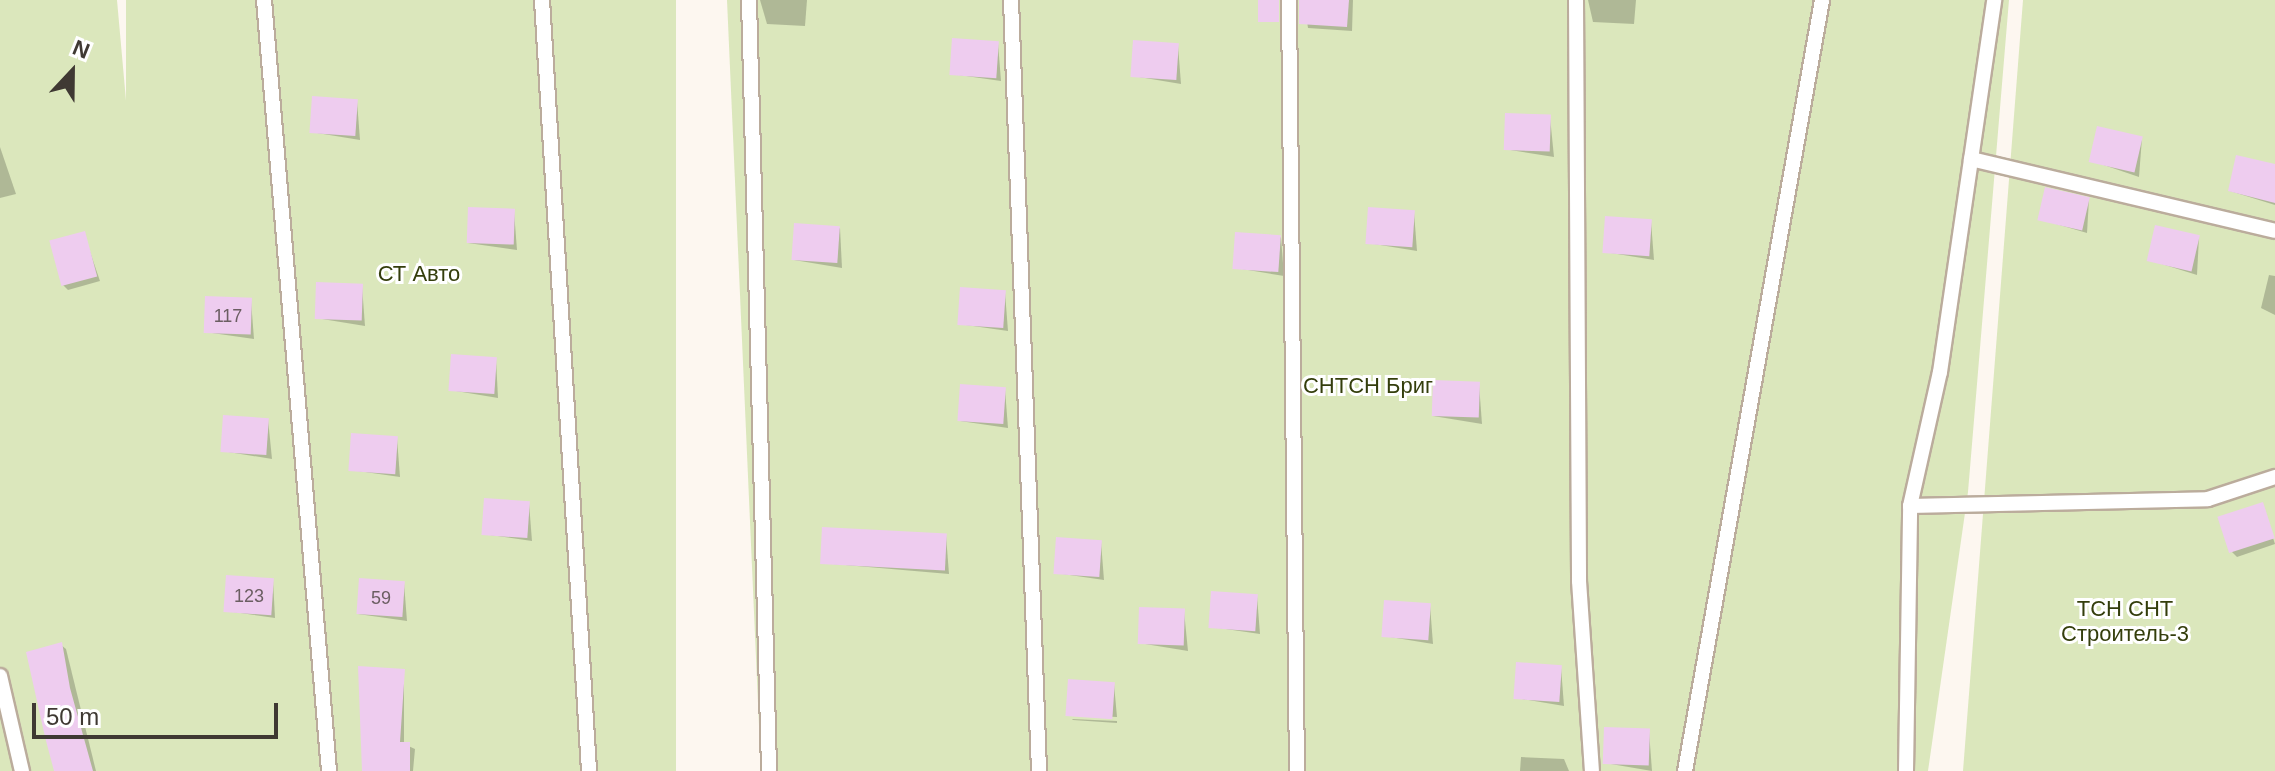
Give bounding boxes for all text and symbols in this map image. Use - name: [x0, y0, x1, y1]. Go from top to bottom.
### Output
- north arrow: [32, 32, 112, 112]
- text: N: [69, 35, 93, 64]
- park label: СТ Авто: [378, 261, 460, 287]
- house number: 117: [214, 305, 242, 327]
- park label: СНТСН Бриг: [1303, 373, 1433, 399]
- house number: 123: [234, 585, 264, 607]
- house number: 59: [371, 587, 391, 609]
- park label: ТСН СНТ Строитель-3: [2061, 595, 2189, 646]
- scale bar: [36, 687, 282, 737]
- text: 50 m: [46, 703, 99, 730]

